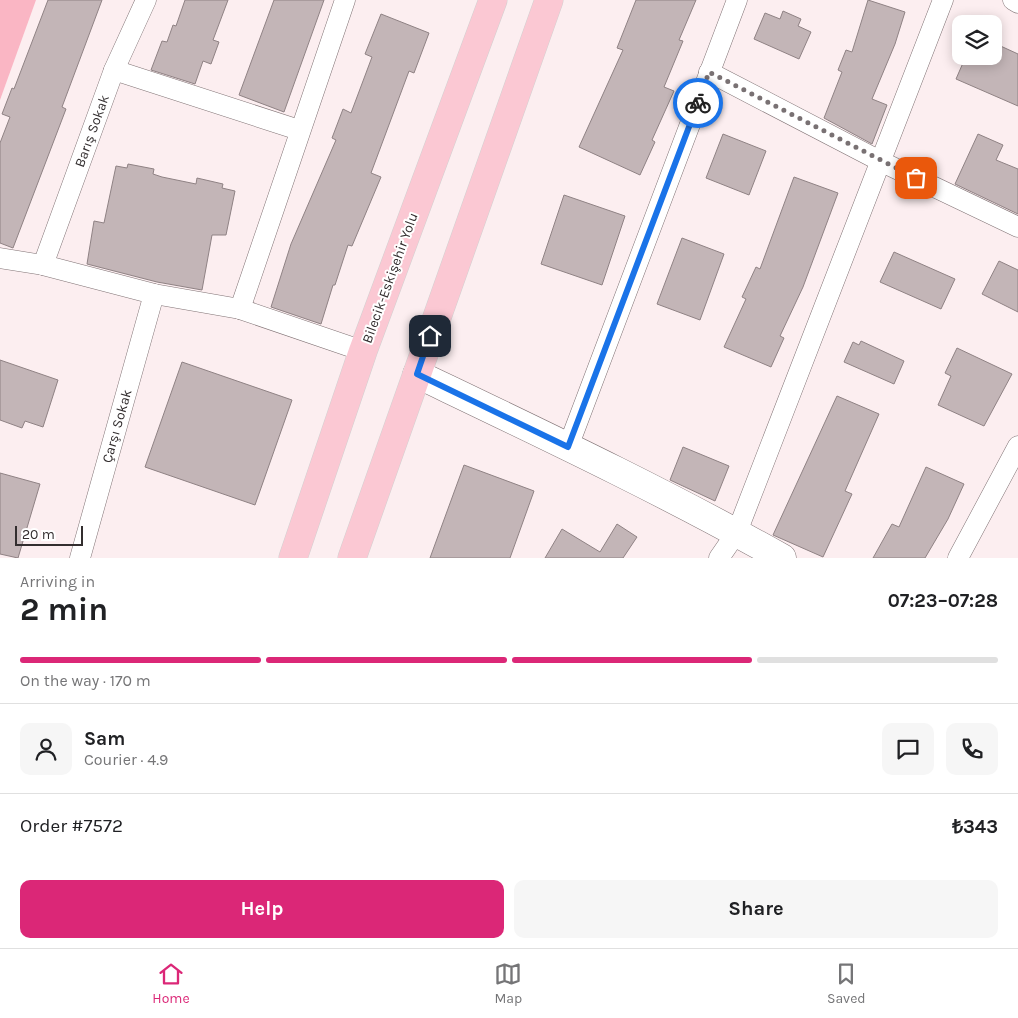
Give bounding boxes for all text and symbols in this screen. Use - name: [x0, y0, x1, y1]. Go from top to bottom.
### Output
- map controls: [952, 15, 1002, 65]
- button: layers: [952, 15, 1002, 65]
- courier: [673, 78, 723, 128]
- icon: bike: [684, 89, 712, 117]
- street label: Barış Sokak: [71, 92, 113, 170]
- pin: [895, 157, 937, 199]
- icon: bag: [902, 164, 930, 192]
- street label: Bilecik-Eskişehir Yolu: [358, 210, 422, 346]
- pin: [409, 315, 451, 357]
- icon: home: [416, 322, 444, 350]
- street label: Çarşı Sokak: [98, 387, 136, 465]
- scale bar: [15, 523, 82, 546]
- text: 20 m: [22, 526, 55, 543]
- text: Arriving in: [20, 572, 95, 591]
- text: 07:23–07:28: [888, 590, 998, 612]
- text: 2 min: [20, 591, 108, 628]
- text: On the way · 170 m: [20, 671, 151, 690]
- button: person: [20, 723, 72, 775]
- button: chat: [882, 723, 934, 775]
- button: phone: [946, 723, 998, 775]
- text: Sam: [84, 728, 125, 750]
- text: Courier · 4.9: [84, 750, 168, 769]
- text: Order #7572: [20, 815, 123, 837]
- text: ₺343: [952, 816, 998, 838]
- button: Help: [20, 880, 504, 938]
- button: Share: [514, 880, 998, 938]
- tab: Home: [152, 960, 190, 1007]
- tab: Map: [494, 960, 522, 1007]
- tab: Saved: [827, 960, 866, 1007]

